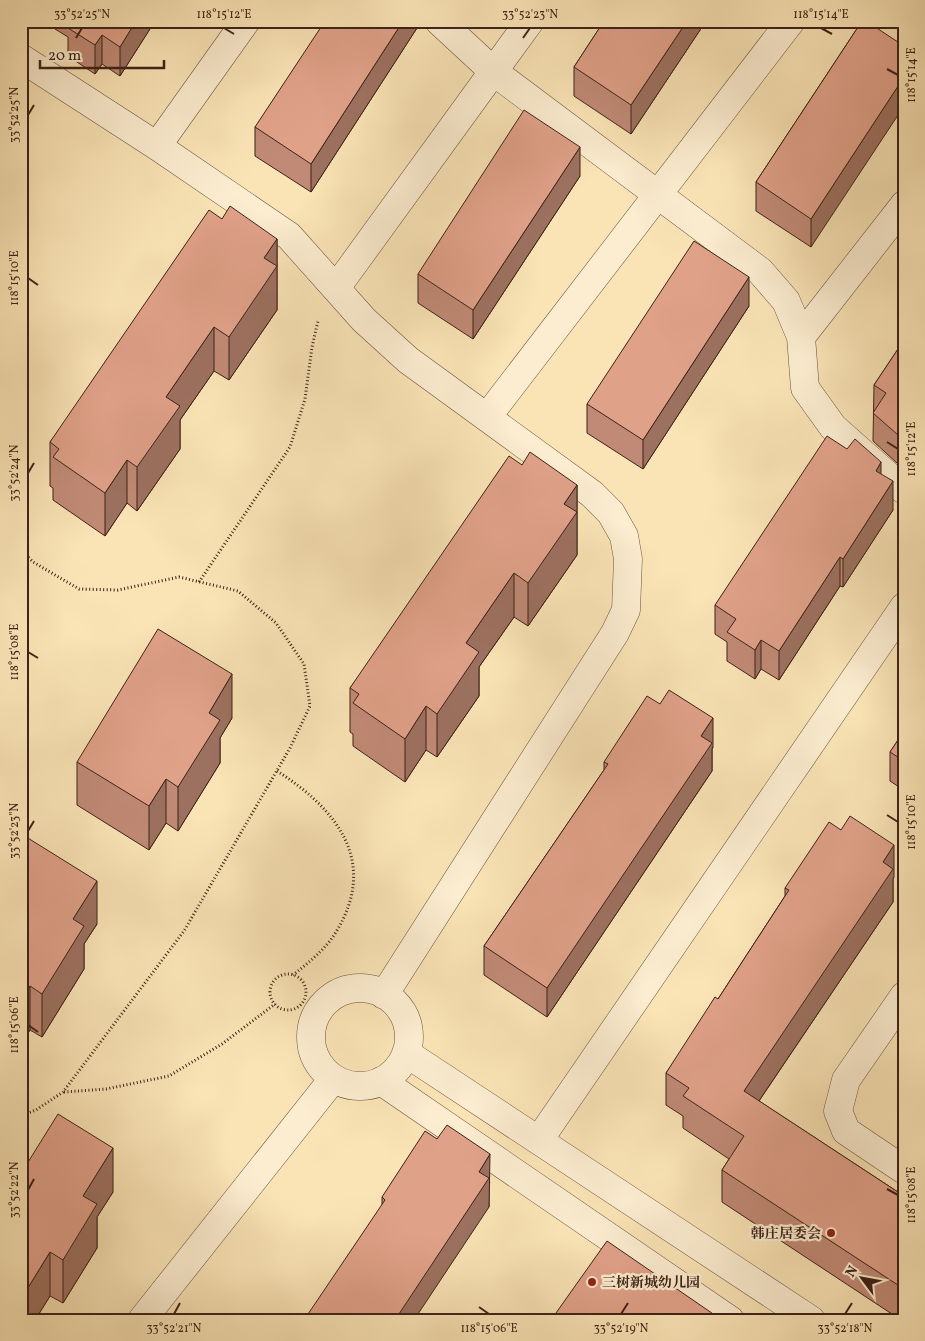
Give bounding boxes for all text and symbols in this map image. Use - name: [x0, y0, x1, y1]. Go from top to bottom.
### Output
- text: 33°52'25"N: [54, 7, 110, 23]
- text: 118°15'12"E: [197, 7, 251, 23]
- text: 33°52'23"N: [502, 7, 558, 23]
- text: 118°15'14"E: [793, 7, 849, 23]
- scale bar: [40, 38, 164, 70]
- text: 20 m: [48, 46, 81, 67]
- text: 118°15'14"E: [904, 47, 920, 103]
- text: 33°52'25"N: [7, 87, 23, 143]
- text: 118°15'10"E: [7, 250, 23, 306]
- text: 118°15'12"E: [904, 422, 920, 476]
- text: 33°52'24"N: [7, 444, 23, 501]
- text: 118°15'08"E: [7, 623, 23, 681]
- text: 118°15'10"E: [904, 794, 920, 850]
- text: 33°52'23"N: [7, 803, 23, 859]
- text: 118°15'06"E: [7, 996, 23, 1054]
- text: 33°52'22"N: [7, 1162, 23, 1218]
- text: 118°15'08"E: [904, 1166, 920, 1224]
- place label: 韩庄居委会: [751, 1225, 821, 1244]
- marker: 韩庄居委会: [825, 1227, 837, 1239]
- north arrow: [838, 1254, 888, 1304]
- text: N: [841, 1263, 863, 1281]
- place label: 三树新城幼儿园: [602, 1274, 700, 1293]
- marker: 三树新城幼儿园: [586, 1276, 598, 1288]
- text: 33°52'21"N: [146, 1321, 202, 1337]
- text: 118°15'06"E: [460, 1321, 518, 1337]
- text: 33°52'19"N: [594, 1321, 648, 1337]
- text: 33°52'18"N: [818, 1321, 873, 1337]

